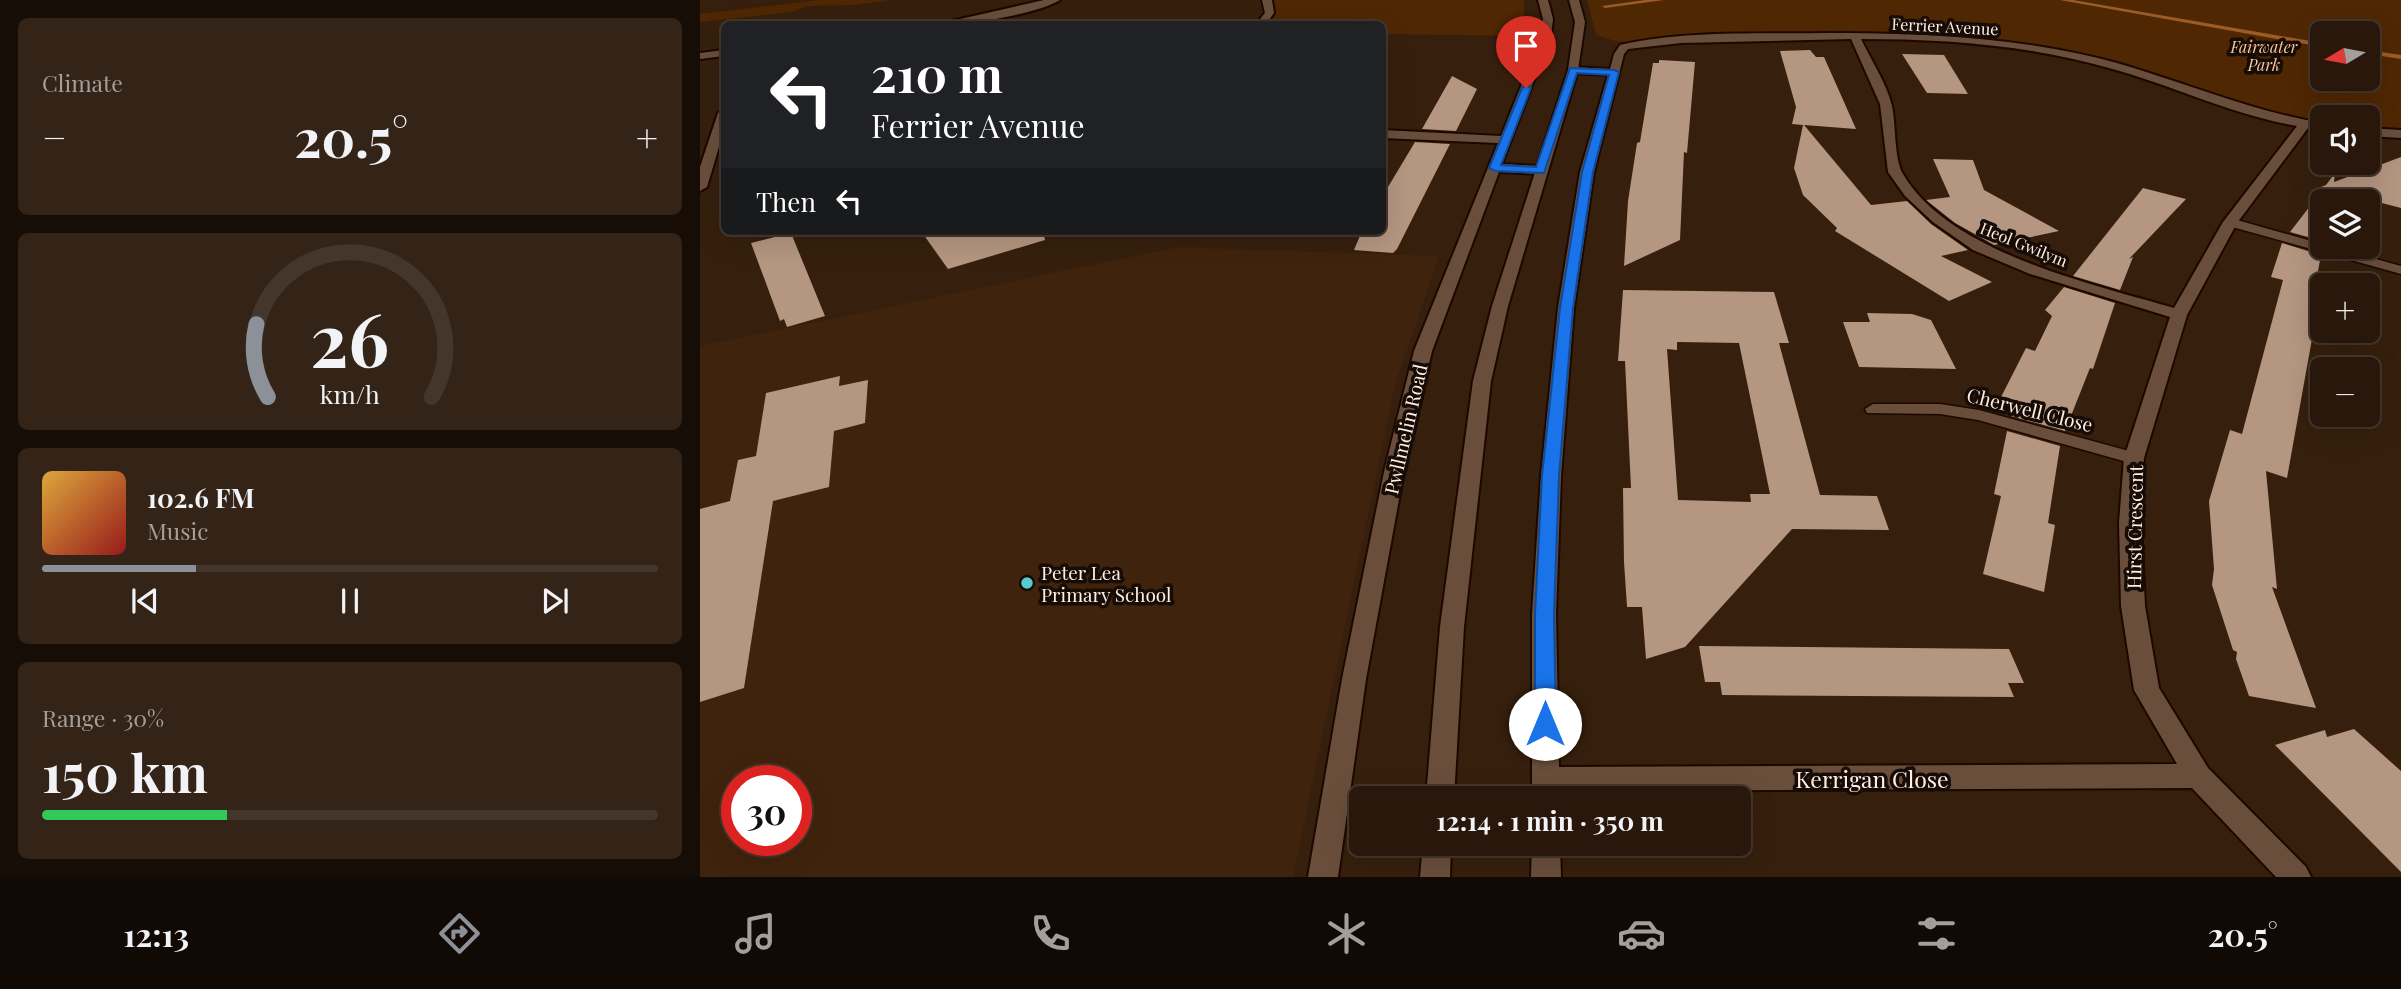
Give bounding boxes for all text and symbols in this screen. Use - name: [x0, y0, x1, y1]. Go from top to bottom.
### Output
- street label: Ferrier Avenue: [1891, 13, 1999, 39]
- pin: [1496, 16, 1556, 88]
- north arrow: [2310, 21, 2380, 91]
- map controls: [2310, 21, 2380, 427]
- icon: arrive: [1507, 27, 1545, 65]
- park label: Fairwater Park: [2230, 36, 2299, 75]
- text: 210 m: [871, 40, 1003, 105]
- icon: left: [756, 49, 847, 140]
- text: Climate: [42, 67, 123, 98]
- text: 20.5°: [294, 102, 408, 171]
- text: Ferrier Avenue: [871, 103, 1085, 146]
- button: sound: [2310, 105, 2380, 175]
- text: −: [42, 111, 67, 162]
- text: +: [636, 111, 658, 162]
- icon: left: [830, 182, 868, 220]
- text: Then: [756, 184, 816, 219]
- button: layers: [2310, 189, 2380, 259]
- street label: Heol Gwilym: [1977, 217, 2071, 271]
- button: +: [2310, 273, 2380, 343]
- text: 26: [311, 289, 389, 386]
- button: −: [2310, 357, 2380, 427]
- street label: Pwllmelin Road: [1377, 361, 1433, 497]
- text: km/h: [320, 377, 380, 410]
- street label: Cherwell Close: [1964, 381, 2096, 437]
- street label: Hirst Crescent: [2120, 464, 2148, 589]
- text: 102.6 FM: [147, 480, 254, 515]
- text: Music: [147, 515, 208, 546]
- place label: Peter Lea Primary School: [1041, 559, 1172, 607]
- marker: Peter Lea Primary School: [1019, 575, 1035, 591]
- icon: previous: [126, 582, 164, 620]
- icon: pause: [331, 582, 369, 620]
- icon: next: [536, 582, 574, 620]
- position arrow: [1508, 687, 1582, 761]
- text: Range · 30%: [42, 702, 164, 733]
- text: 150 km: [42, 737, 208, 806]
- street label: Kerrigan Close: [1795, 763, 1949, 794]
- speed limit sign: 30: [721, 765, 812, 856]
- text: 12:14 · 1 min · 350 m: [1436, 803, 1664, 838]
- icon: directions: [435, 909, 484, 958]
- icon: music: [731, 909, 780, 958]
- icon: phone: [1026, 909, 1075, 958]
- icon: climate: [1322, 909, 1371, 958]
- icon: car: [1617, 909, 1666, 958]
- icon: filters: [1912, 909, 1961, 958]
- text: 12:13: [123, 912, 189, 955]
- text: 20.5°: [2208, 912, 2278, 955]

